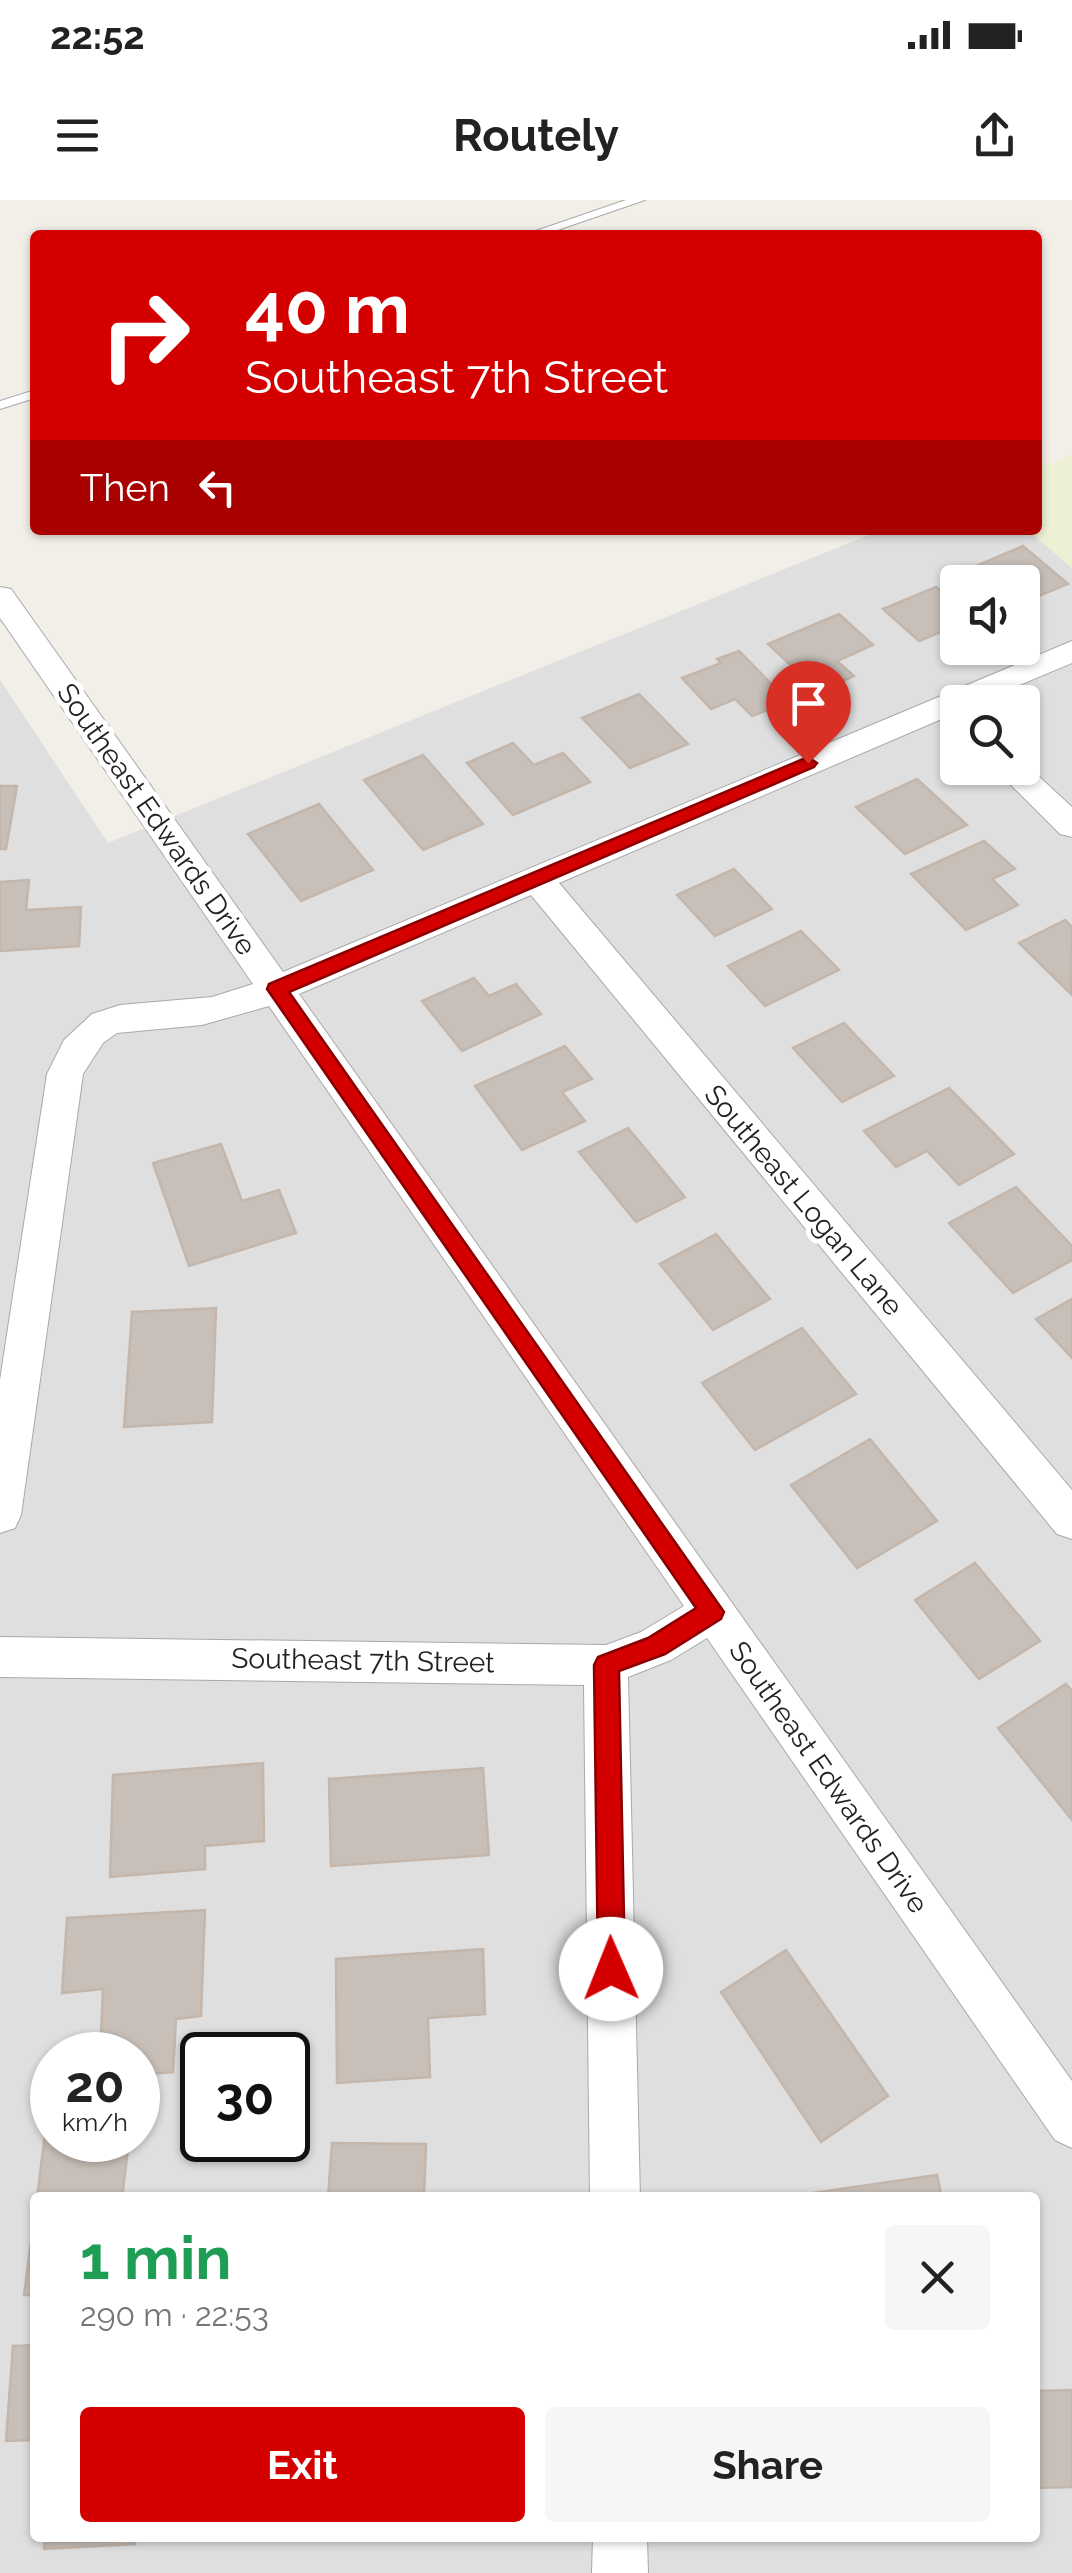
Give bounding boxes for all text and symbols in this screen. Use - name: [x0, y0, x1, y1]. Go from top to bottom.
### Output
- text: 22:52: [50, 13, 145, 58]
- icon: menu: [50, 108, 105, 163]
- icon: share: [967, 108, 1022, 163]
- text: Routely: [453, 109, 619, 162]
- text: 40 m: [245, 267, 410, 349]
- icon: right: [80, 270, 210, 400]
- text: Southeast 7th Street: [245, 351, 668, 404]
- icon: left: [190, 460, 245, 515]
- text: Then: [80, 465, 170, 510]
- map controls: [940, 565, 1040, 785]
- button: sound: [940, 565, 1040, 665]
- pin: [766, 661, 851, 764]
- icon: arrive: [781, 676, 836, 731]
- street label: Southeast Edwards Drive: [50, 677, 263, 961]
- button: search: [940, 685, 1040, 785]
- street label: Southeast Logan Lane: [698, 1078, 910, 1322]
- street label: Southeast Edwards Drive: [722, 1635, 935, 1919]
- street label: Southeast 7th Street: [231, 1642, 495, 1679]
- position arrow: [559, 1917, 663, 2021]
- speed limit sign: 30: [180, 2032, 310, 2162]
- text: 20: [66, 2055, 124, 2114]
- text: km/h: [62, 2107, 128, 2137]
- text: 1 min: [80, 2223, 231, 2293]
- button: close: [885, 2225, 990, 2330]
- text: 290 m · 22:53: [80, 2296, 269, 2333]
- button: Exit: [80, 2407, 525, 2522]
- button: Share: [545, 2407, 990, 2522]

